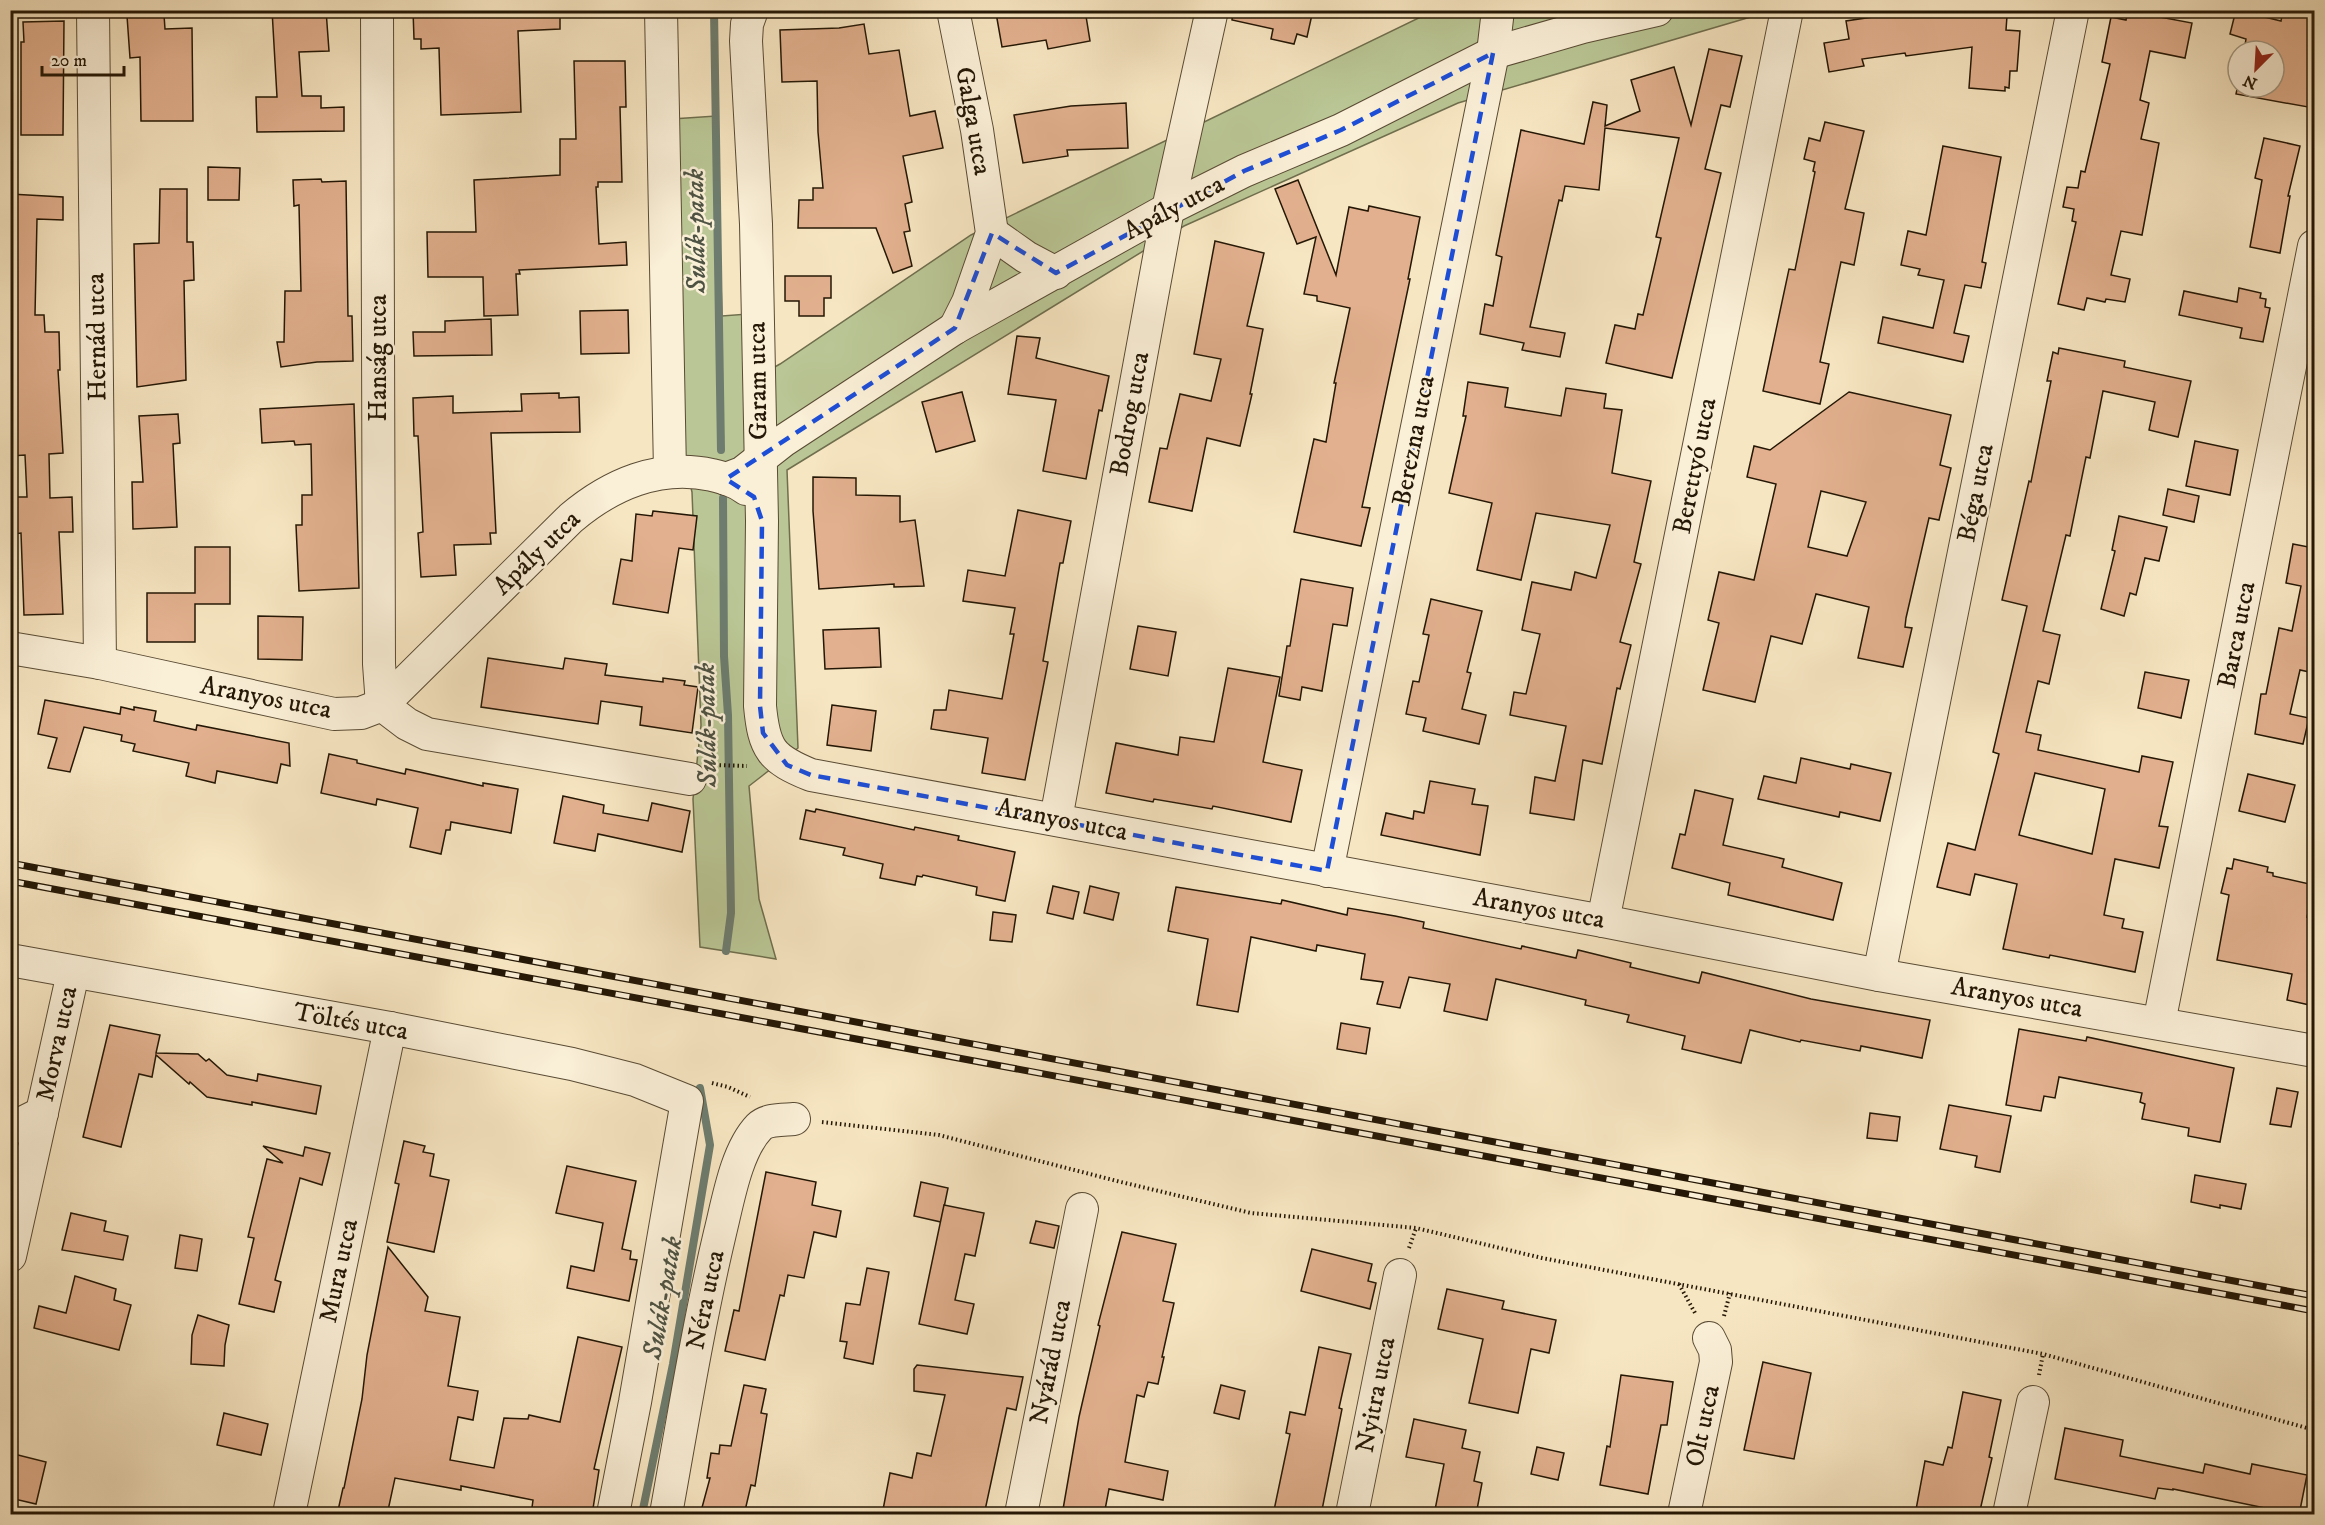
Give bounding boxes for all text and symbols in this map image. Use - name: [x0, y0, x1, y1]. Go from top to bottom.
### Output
- scale bar: [42, 39, 124, 77]
- north arrow: [2226, 39, 2286, 99]
- text: 20 m: [51, 50, 87, 72]
- street label: Galga utca: [947, 64, 999, 178]
- text: N: [2240, 70, 2260, 94]
- water label: Sulák-patak: [678, 168, 714, 294]
- street label: Apály utca: [1118, 168, 1230, 248]
- street label: Hernád utca: [79, 273, 115, 401]
- street label: Hanság utca: [362, 294, 395, 422]
- street label: Garam utca: [740, 322, 776, 440]
- street label: Bodrog utca: [1103, 349, 1157, 479]
- street label: Berezna utca: [1385, 373, 1443, 509]
- street label: Berettyó utca: [1666, 395, 1724, 537]
- street label: Béga utca: [1950, 441, 2002, 545]
- street label: Apály utca: [486, 503, 588, 603]
- street label: Barca utca: [2210, 579, 2264, 691]
- water label: Sulák-patak: [689, 662, 725, 788]
- street label: Aranyos utca: [198, 669, 334, 727]
- street label: Aranyos utca: [994, 791, 1130, 849]
- street label: Aranyos utca: [1471, 881, 1607, 937]
- street label: Aranyos utca: [1949, 970, 2085, 1026]
- street label: Morva utca: [29, 983, 85, 1105]
- street label: Töltés utca: [291, 996, 411, 1048]
- street label: Mura utca: [312, 1216, 366, 1326]
- water label: Sulák-patak: [635, 1233, 691, 1363]
- street label: Néra utca: [679, 1247, 733, 1353]
- street label: Nyárád utca: [1023, 1297, 1079, 1427]
- street label: Nyitra utca: [1349, 1334, 1403, 1456]
- street label: Olt utca: [1678, 1382, 1728, 1470]

